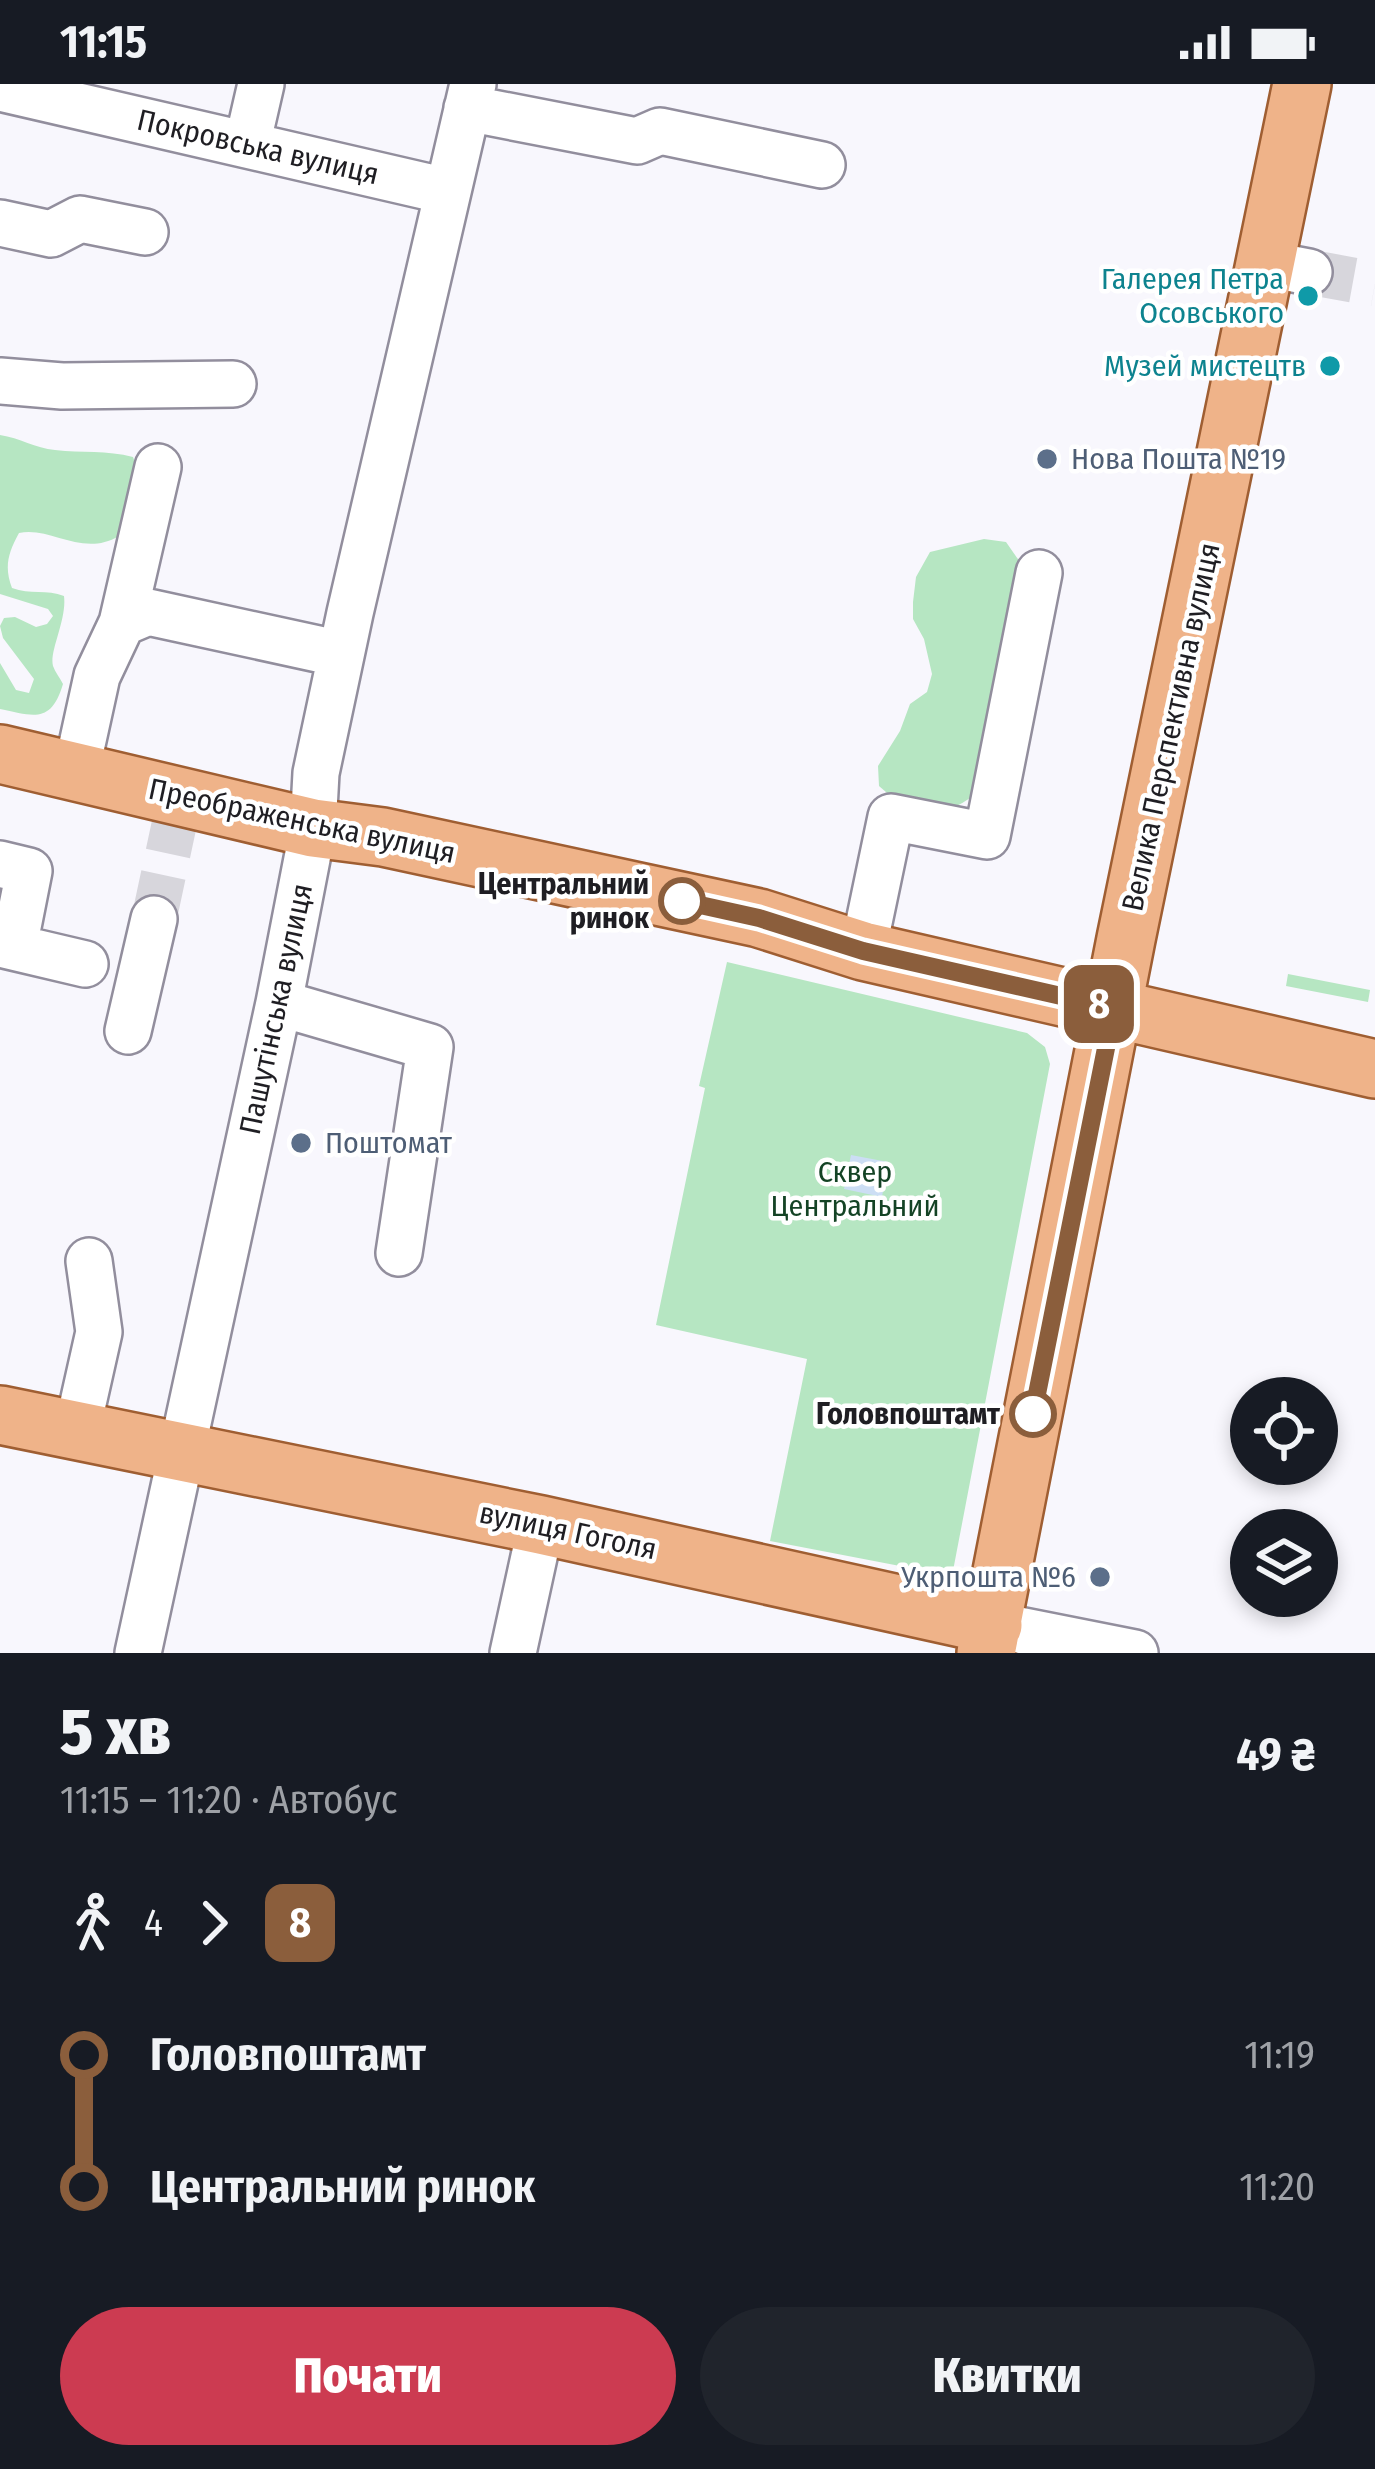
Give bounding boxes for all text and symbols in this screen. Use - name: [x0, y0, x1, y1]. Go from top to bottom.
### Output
- text: 11:15: [60, 15, 147, 69]
- street label: Покровська вулиця: [134, 102, 382, 192]
- place label: Галерея Петра Осовського: [1101, 261, 1284, 331]
- marker: Галерея Петра Осовського: [1295, 283, 1321, 309]
- place label: Музей мистецтв: [1104, 348, 1306, 384]
- marker: Музей мистецтв: [1317, 353, 1343, 379]
- place label: Нова Пошта №19: [1071, 441, 1286, 477]
- marker: Нова Пошта №19: [1034, 446, 1060, 472]
- street label: Велика Перспективна вулиця: [1114, 540, 1228, 914]
- street label: Преображенська вулиця: [145, 771, 459, 871]
- place label: Центральний ринок: [478, 866, 650, 936]
- marker: Центральний ринок: [660, 879, 704, 923]
- street label: Пашутінська вулиця: [232, 880, 320, 1138]
- line badge: 8: [1060, 965, 1138, 1043]
- text: 8: [1088, 979, 1110, 1029]
- place label: Поштомат: [325, 1125, 453, 1161]
- marker: Поштомат: [288, 1130, 314, 1156]
- park label: Сквер Центральний: [771, 1154, 940, 1224]
- map controls: [1230, 1377, 1338, 1617]
- button: locate: [1230, 1377, 1338, 1485]
- marker: Головпоштамт: [1011, 1392, 1055, 1436]
- place label: Головпоштамт: [816, 1396, 1001, 1432]
- street label: вулиця Гоголя: [476, 1495, 660, 1567]
- button: layers: [1230, 1509, 1338, 1617]
- place label: Укрпошта №6: [900, 1559, 1076, 1595]
- marker: Укрпошта №6: [1087, 1564, 1113, 1590]
- text: 5 хв: [60, 1692, 171, 1771]
- text: 49 ₴: [1236, 1728, 1315, 1782]
- text: 11:15 – 11:20 · Автобус: [60, 1777, 397, 1823]
- icon: walk: [60, 1890, 126, 1956]
- icon: forward: [181, 1890, 247, 1956]
- text: 8: [289, 1898, 311, 1948]
- text: 4: [144, 1900, 163, 1946]
- text: Головпоштамт: [150, 2028, 426, 2082]
- text: 11:19: [1244, 2032, 1315, 2078]
- text: Центральний ринок: [150, 2160, 535, 2214]
- text: 11:20: [1239, 2164, 1315, 2210]
- button: Почати: [60, 2307, 676, 2445]
- button: Квитки: [700, 2307, 1315, 2445]

